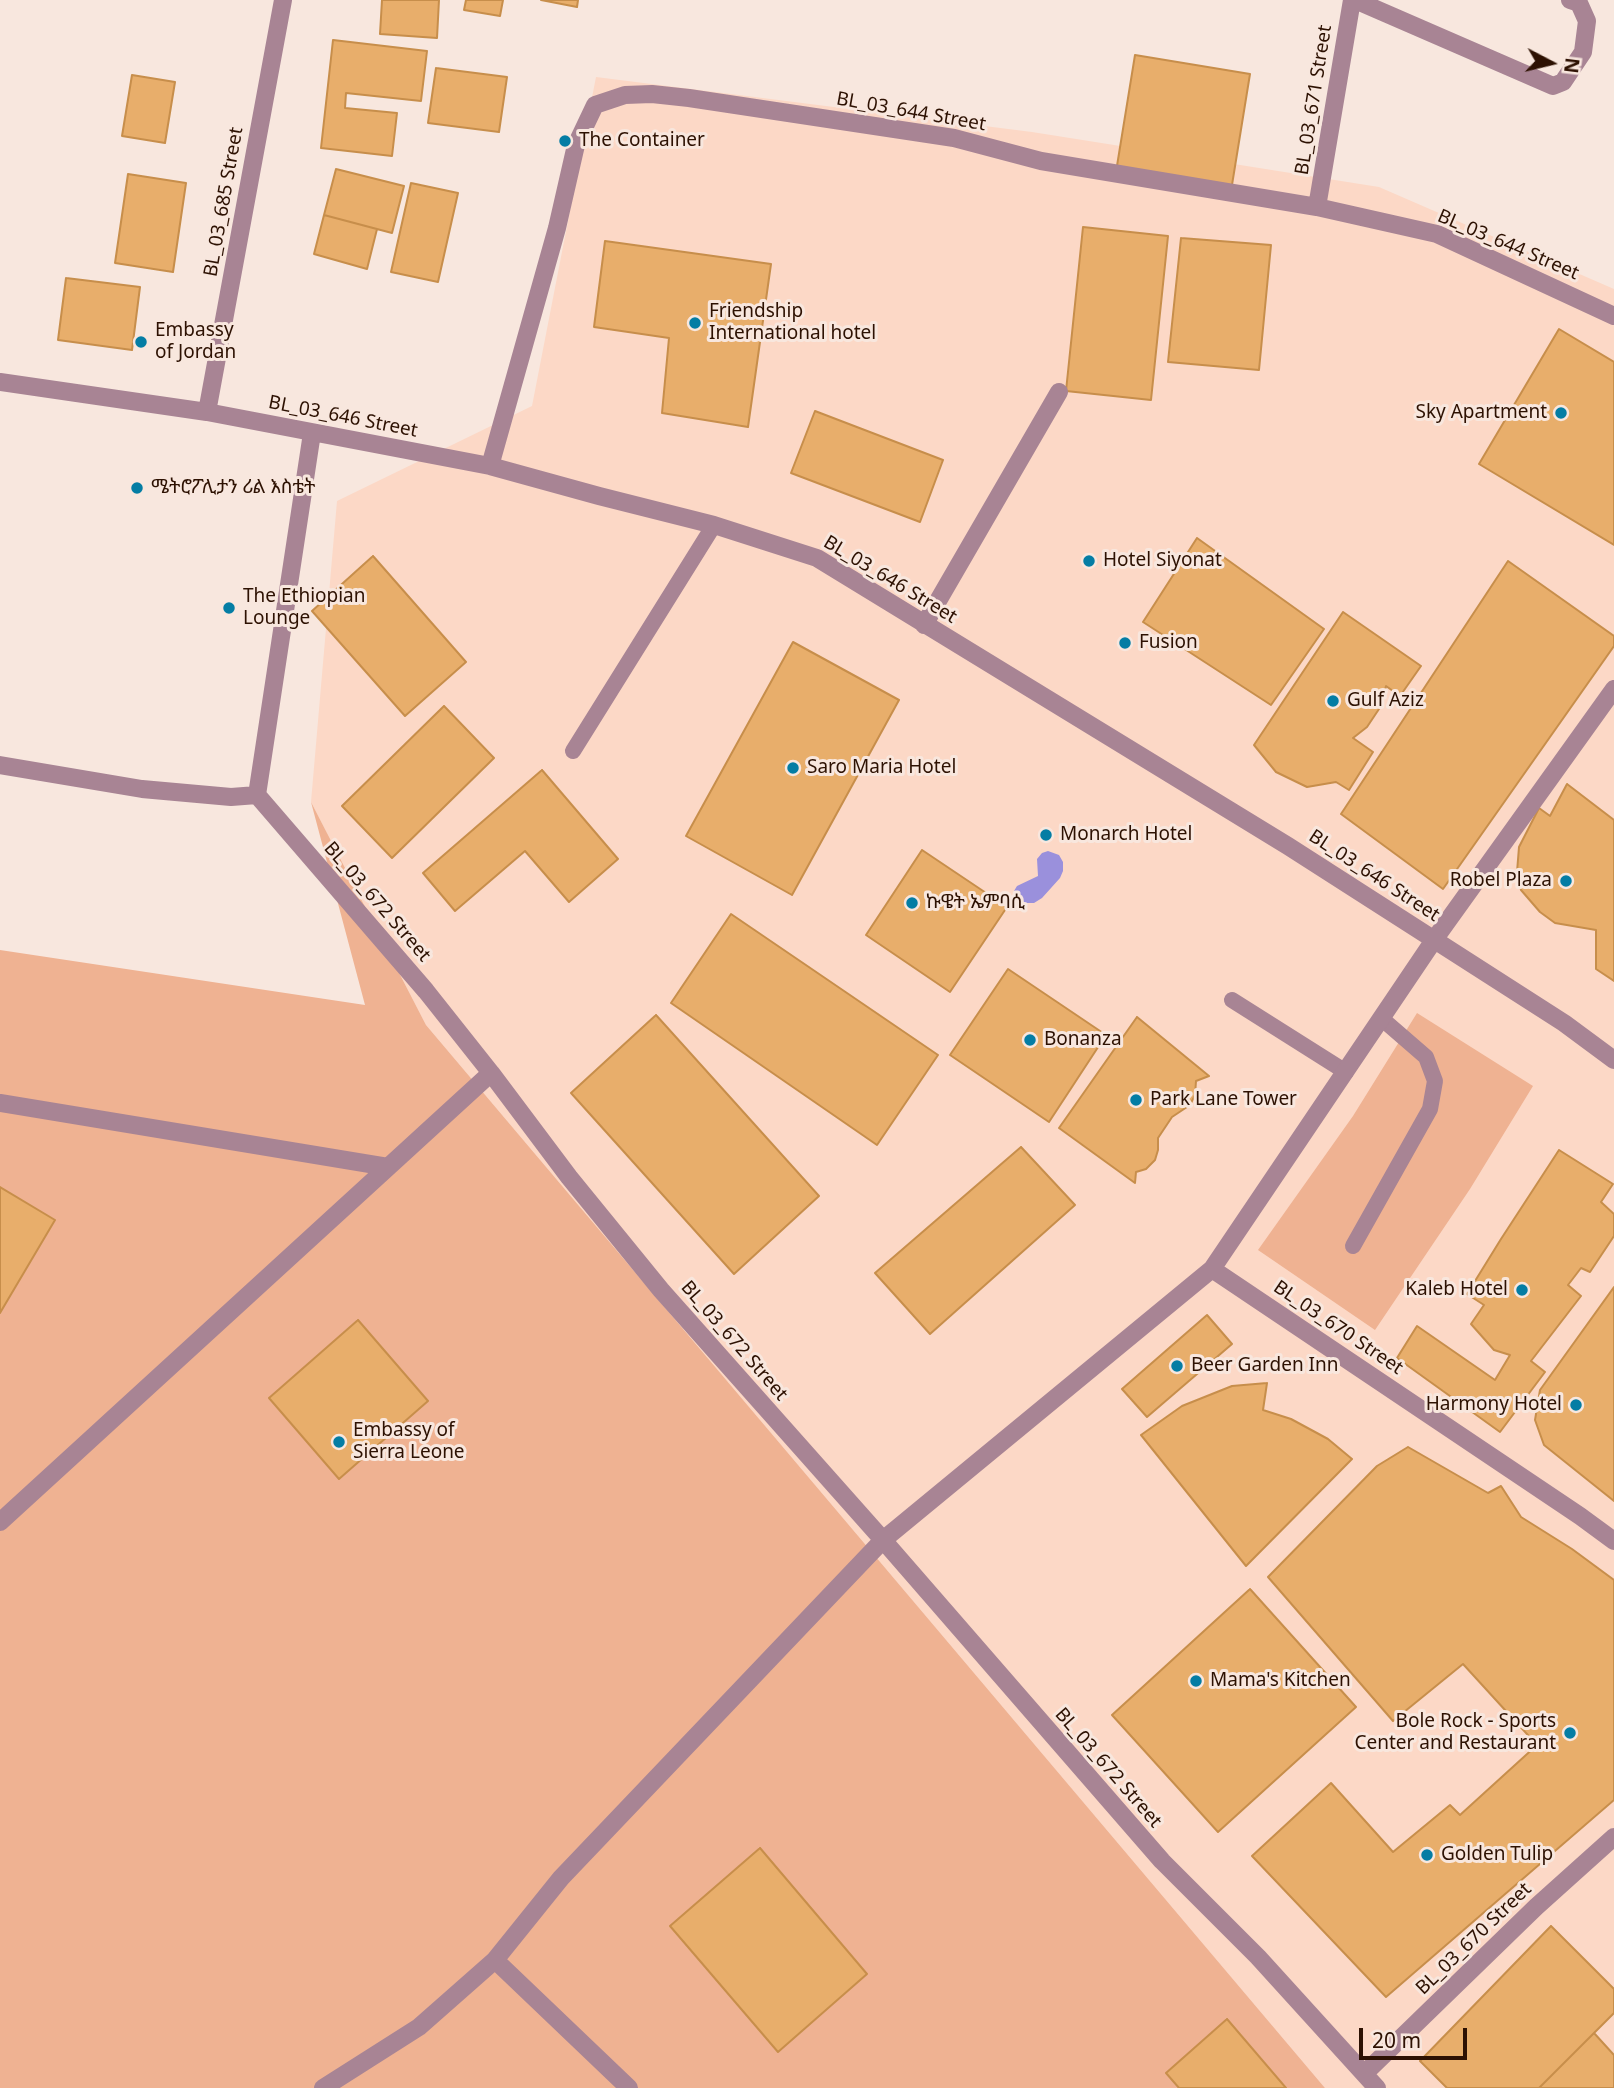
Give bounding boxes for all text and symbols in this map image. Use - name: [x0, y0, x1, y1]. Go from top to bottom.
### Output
- street label: BL_03_671 Street: [1291, 23, 1337, 177]
- north arrow: [1516, 28, 1586, 98]
- text: N: [1558, 56, 1586, 75]
- street label: BL_03_644 Street: [834, 88, 988, 136]
- street label: BL_03_685 Street: [200, 125, 248, 279]
- place label: The Container: [579, 130, 705, 152]
- marker: The Container: [557, 133, 573, 149]
- street label: BL_03_644 Street: [1434, 205, 1582, 285]
- place label: Friendship International hotel: [709, 301, 876, 345]
- marker: Friendship International hotel: [687, 315, 703, 331]
- place label: Embassy of Jordan: [155, 320, 236, 364]
- marker: Embassy of Jordan: [133, 334, 149, 350]
- street label: BL_03_646 Street: [266, 391, 420, 443]
- place label: Sky Apartment: [1416, 402, 1547, 424]
- marker: Sky Apartment: [1553, 405, 1569, 421]
- place label: ሜትሮፖሊታን ሪል እስቴት: [151, 477, 315, 499]
- marker: ሜትሮፖሊታን ሪል እስቴት: [129, 480, 145, 496]
- street label: BL_03_646 Street: [819, 531, 961, 629]
- place label: Hotel Siyonat: [1103, 550, 1222, 572]
- marker: Hotel Siyonat: [1081, 553, 1097, 569]
- place label: The Ethiopian Lounge: [243, 586, 366, 630]
- marker: The Ethiopian Lounge: [221, 600, 237, 616]
- place label: Fusion: [1139, 632, 1198, 654]
- marker: Fusion: [1117, 635, 1133, 651]
- place label: Gulf Aziz: [1347, 690, 1424, 712]
- marker: Gulf Aziz: [1325, 693, 1341, 709]
- place label: Saro Maria Hotel: [807, 757, 956, 779]
- marker: Saro Maria Hotel: [785, 760, 801, 776]
- place label: Monarch Hotel: [1060, 824, 1192, 846]
- street label: BL_03_646 Street: [1304, 825, 1444, 927]
- marker: Monarch Hotel: [1038, 827, 1054, 843]
- street label: BL_03_672 Street: [319, 837, 435, 967]
- place label: Robel Plaza: [1450, 870, 1552, 892]
- marker: Robel Plaza: [1558, 873, 1574, 889]
- place label: ኩዌት ኤምባሲ: [926, 892, 1025, 914]
- marker: ኩዌት ኤምባሲ: [904, 895, 920, 911]
- place label: Bonanza: [1044, 1029, 1122, 1051]
- marker: Bonanza: [1022, 1032, 1038, 1048]
- place label: Park Lane Tower: [1150, 1089, 1297, 1111]
- marker: Park Lane Tower: [1128, 1092, 1144, 1108]
- street label: BL_03_672 Street: [676, 1276, 792, 1406]
- street label: BL_03_670 Street: [1269, 1276, 1407, 1380]
- place label: Kaleb Hotel: [1405, 1279, 1508, 1301]
- marker: Kaleb Hotel: [1514, 1282, 1530, 1298]
- place label: Beer Garden Inn: [1191, 1355, 1339, 1377]
- marker: Beer Garden Inn: [1169, 1358, 1185, 1374]
- place label: Harmony Hotel: [1426, 1394, 1562, 1416]
- marker: Harmony Hotel: [1568, 1397, 1584, 1413]
- place label: Embassy of Sierra Leone: [353, 1420, 465, 1464]
- marker: Embassy of Sierra Leone: [331, 1434, 347, 1450]
- place label: Mama's Kitchen: [1210, 1670, 1351, 1692]
- marker: Mama's Kitchen: [1188, 1673, 1204, 1689]
- street label: BL_03_672 Street: [1050, 1703, 1166, 1833]
- place label: Bole Rock - Sports Center and Restaurant: [1355, 1711, 1556, 1755]
- marker: Bole Rock - Sports Center and Restaurant: [1562, 1725, 1578, 1741]
- place label: Golden Tulip: [1441, 1844, 1553, 1866]
- marker: Golden Tulip: [1419, 1847, 1435, 1863]
- street label: BL_03_670 Street: [1412, 1878, 1536, 2000]
- scale bar: [1362, 2014, 1470, 2058]
- text: 20 m: [1372, 2026, 1421, 2054]

